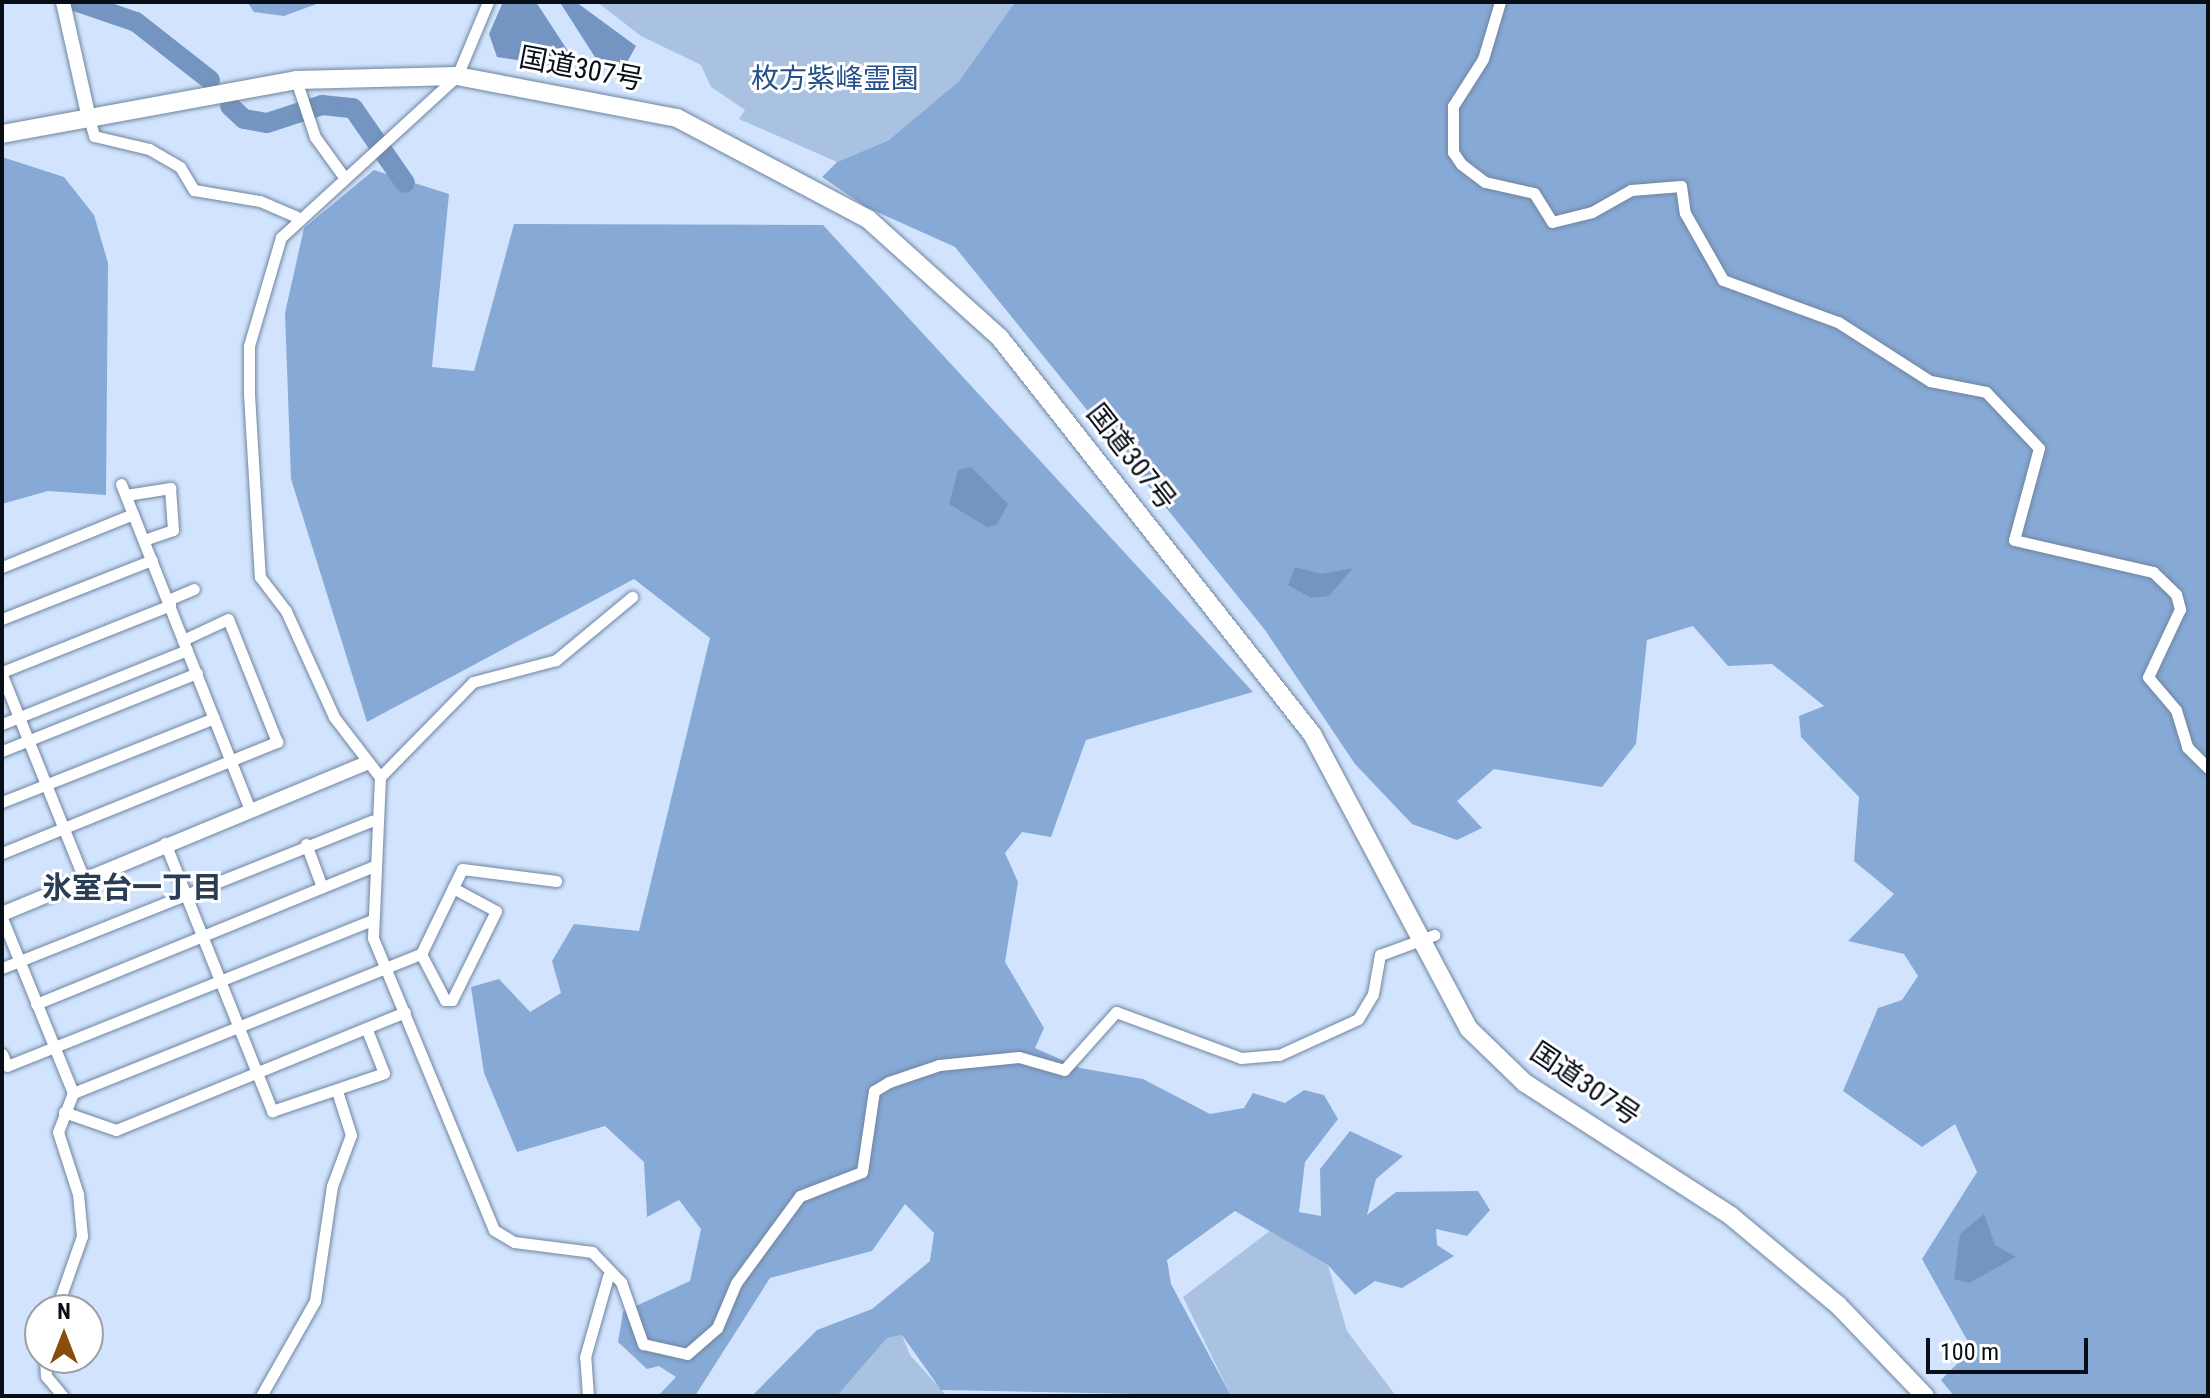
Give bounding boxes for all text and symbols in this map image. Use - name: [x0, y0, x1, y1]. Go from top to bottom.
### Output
- street label: 国道307号: [516, 41, 646, 97]
- park label: 枚方紫峰霊園: [751, 62, 919, 96]
- street label: 国道307号: [1079, 397, 1183, 517]
- district label: 氷室台一丁目: [42, 870, 222, 906]
- street label: 国道307号: [1524, 1035, 1646, 1133]
- north arrow: [24, 1294, 104, 1374]
- text: N: [57, 1299, 71, 1324]
- scale bar: [1930, 1322, 2092, 1372]
- text: 100 m: [1940, 1338, 1999, 1366]

